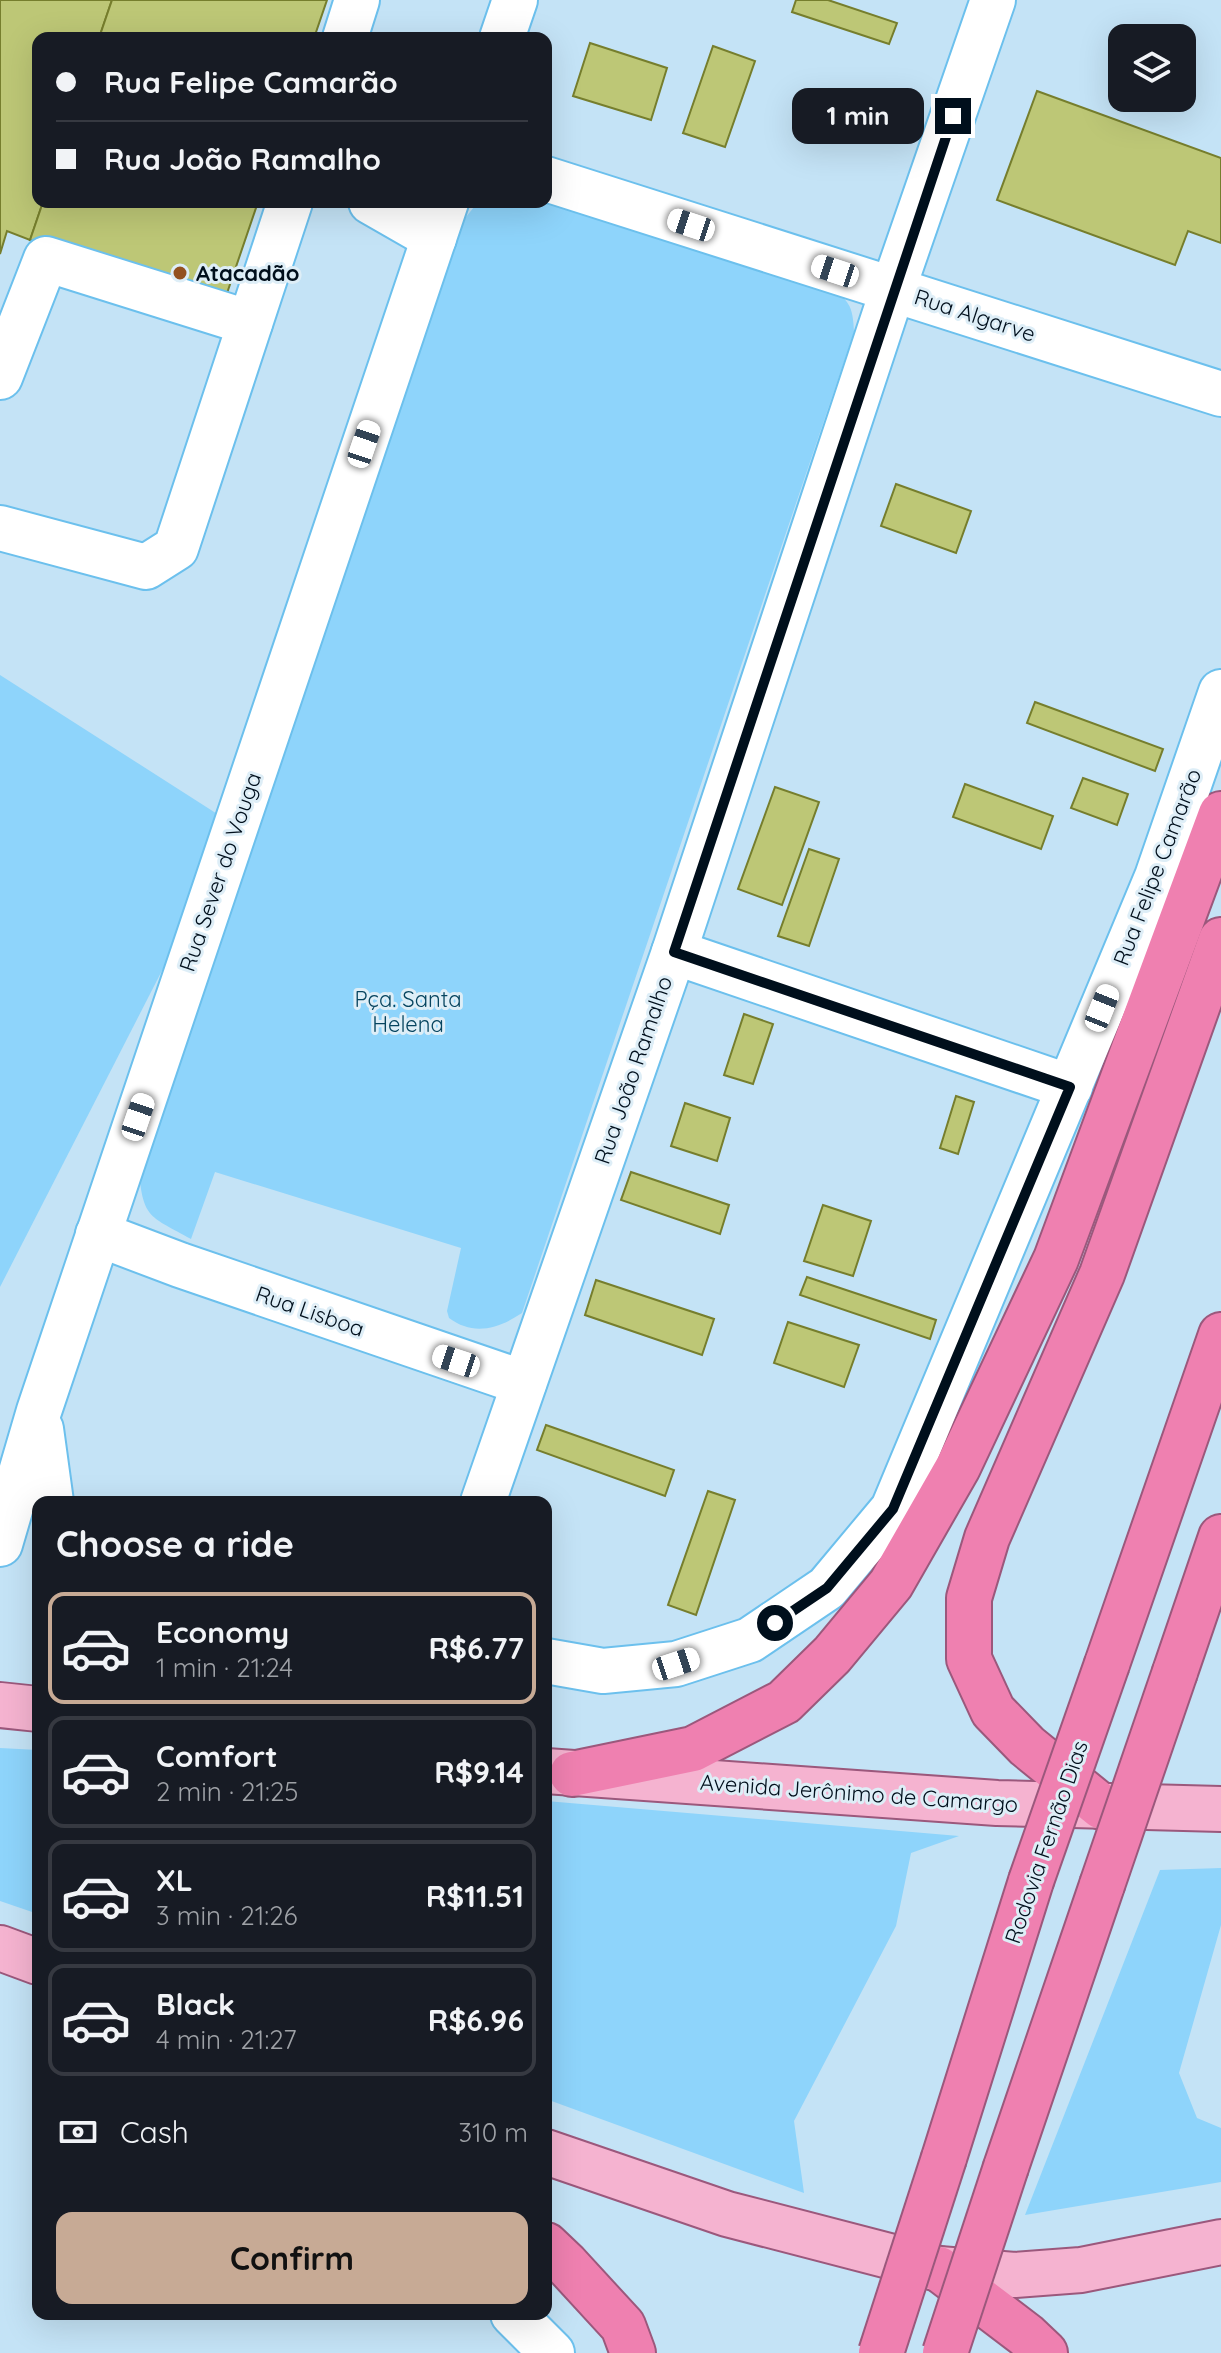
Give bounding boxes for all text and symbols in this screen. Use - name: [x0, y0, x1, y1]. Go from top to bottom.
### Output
- map controls: [1108, 24, 1196, 112]
- button: layers: [1108, 24, 1196, 112]
- text: Rua Felipe Camarão: [104, 63, 398, 101]
- callout: 1 min: [793, 88, 925, 144]
- route end: [935, 98, 971, 134]
- text: 1 min: [827, 99, 890, 132]
- text: Rua João Ramalho: [104, 140, 381, 178]
- car: [664, 206, 718, 244]
- car: [808, 252, 862, 290]
- place label: Atacadão: [196, 259, 299, 287]
- marker: Atacadão: [171, 264, 189, 282]
- street label: Rua Algarve: [911, 282, 1039, 348]
- car: [345, 417, 383, 471]
- street label: Rua Felipe Camarão: [1107, 765, 1207, 969]
- street label: Rua Sever do Vouga: [173, 769, 267, 975]
- street label: Rua João Ramalho: [588, 972, 678, 1168]
- car: [1082, 981, 1122, 1035]
- park label: Pça. Santa Helena: [354, 985, 462, 1038]
- car: [119, 1090, 157, 1144]
- street label: Rua Lisboa: [252, 1279, 368, 1343]
- car: [429, 1342, 483, 1380]
- text: Choose a ride: [56, 1521, 294, 1566]
- route start: [757, 1605, 793, 1641]
- icon: car: [60, 1612, 132, 1684]
- text: Economy: [156, 1613, 289, 1651]
- text: R$6.77: [428, 1629, 524, 1667]
- car: [649, 1645, 703, 1683]
- text: 1 min · 21:24: [156, 1651, 293, 1684]
- icon: car: [60, 1736, 132, 1808]
- text: Comfort: [156, 1737, 277, 1775]
- street label: Rodovia Fernão Dias: [998, 1737, 1094, 1947]
- text: R$9.14: [434, 1753, 524, 1791]
- street label: Avenida Jerônimo de Camargo: [699, 1768, 1019, 1818]
- text: 2 min · 21:25: [156, 1775, 299, 1808]
- icon: car: [60, 1860, 132, 1932]
- text: XL: [156, 1861, 193, 1899]
- text: R$11.51: [426, 1877, 524, 1915]
- text: 3 min · 21:26: [156, 1899, 298, 1932]
- icon: car: [60, 1984, 132, 2056]
- text: Black: [156, 1985, 235, 2023]
- text: R$6.96: [428, 2001, 524, 2039]
- text: 4 min · 21:27: [156, 2023, 297, 2056]
- icon: cash: [56, 2110, 100, 2154]
- text: Cash: [120, 2113, 189, 2151]
- text: 310 m: [458, 2116, 528, 2149]
- button: Confirm: [56, 2212, 528, 2304]

